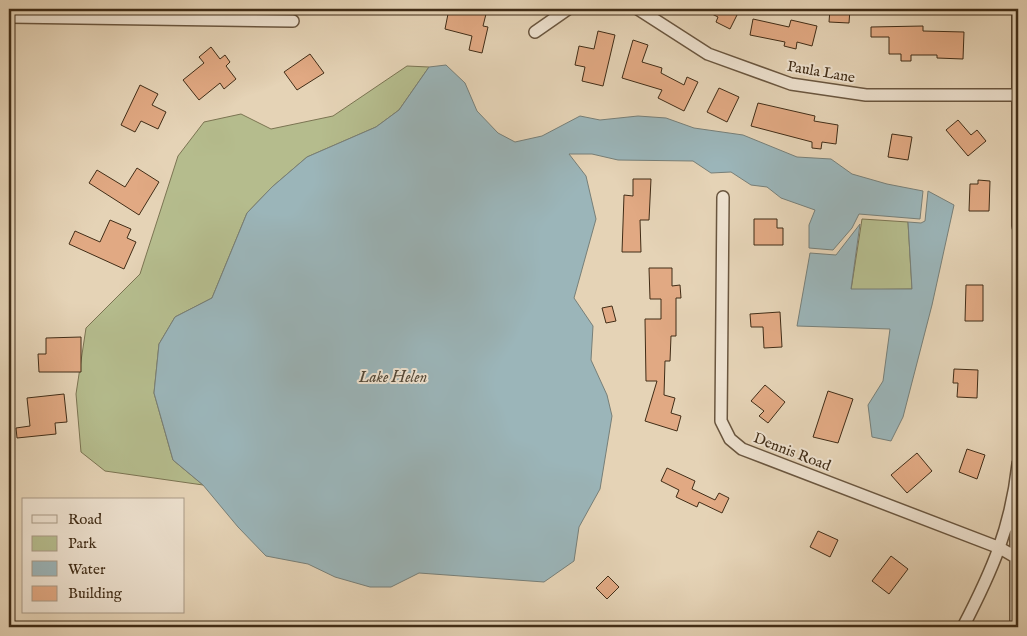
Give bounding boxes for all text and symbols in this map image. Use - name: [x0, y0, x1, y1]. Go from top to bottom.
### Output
- street label: Paula Lane: [786, 57, 857, 87]
- water label: Lake Helen: [358, 368, 427, 388]
- street label: Dennis Road: [751, 429, 834, 476]
- legend: [22, 498, 185, 614]
- text: Road: [68, 510, 103, 529]
- text: Park: [68, 534, 98, 553]
- text: Water: [68, 560, 106, 579]
- text: Building: [68, 584, 123, 603]

